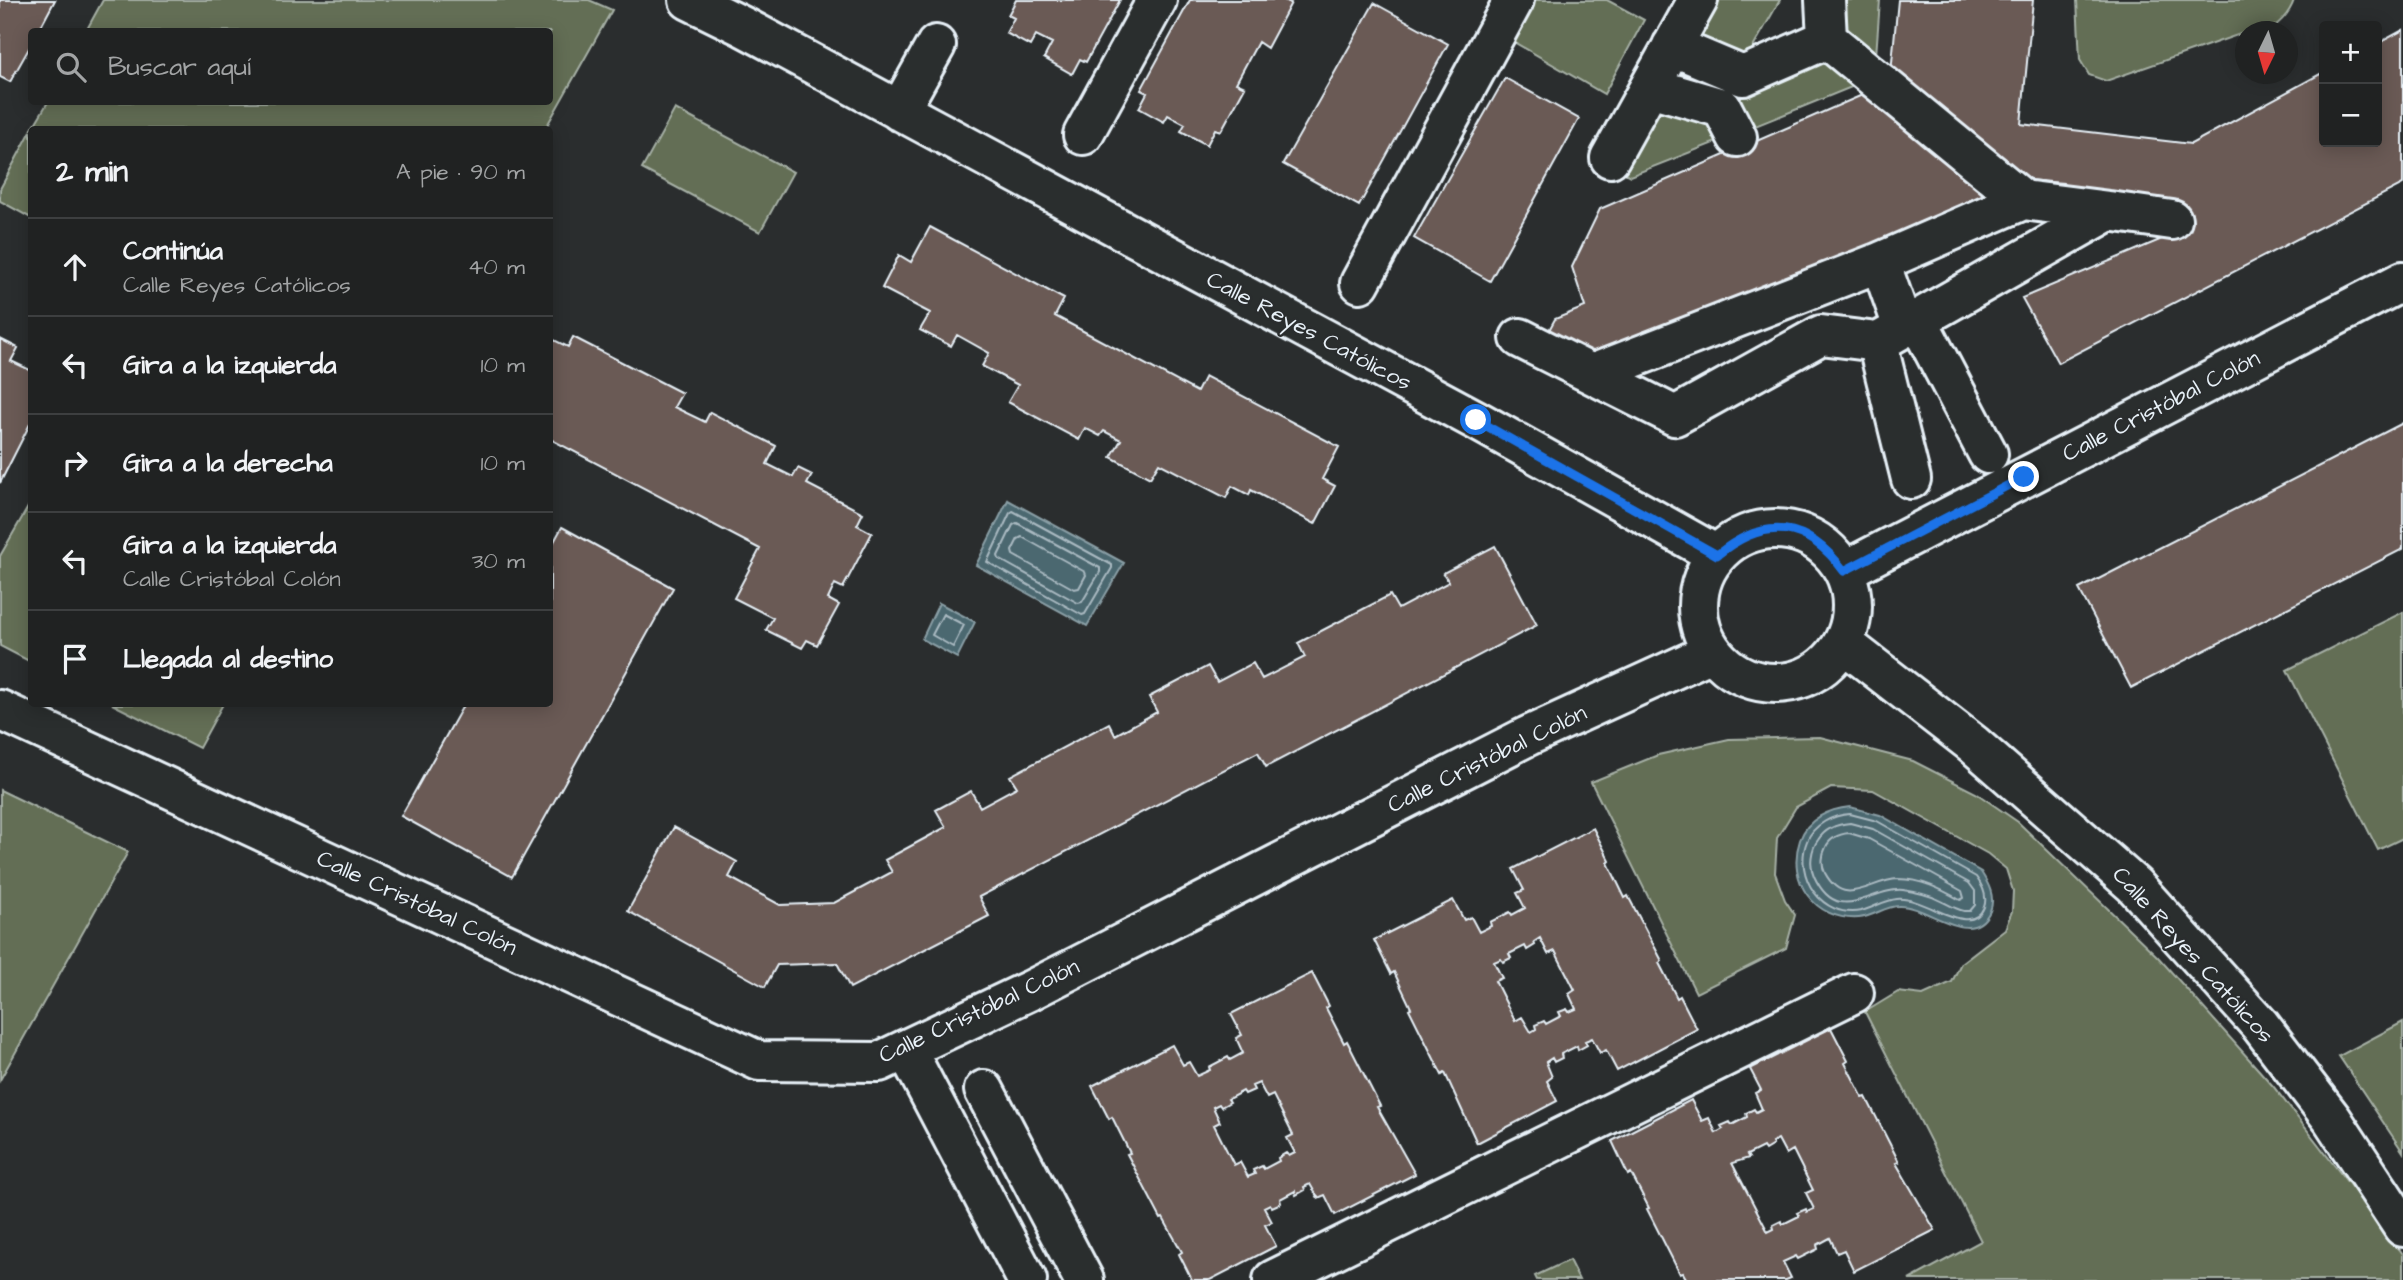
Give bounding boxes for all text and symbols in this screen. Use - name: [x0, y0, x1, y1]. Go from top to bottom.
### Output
- north arrow: [2235, 21, 2298, 84]
- map controls: [2319, 21, 2382, 147]
- button: +: [2319, 21, 2382, 84]
- search box: [28, 28, 553, 105]
- icon: search: [52, 48, 90, 86]
- text: Buscar aquí: [108, 49, 251, 85]
- button: −: [2319, 84, 2382, 147]
- text: 2 min: [56, 151, 128, 193]
- text: A pie · 90 m: [396, 156, 525, 188]
- text: Continúa: [123, 233, 223, 269]
- icon: ahead: [56, 248, 94, 286]
- text: 40 m: [468, 251, 525, 283]
- street label: Calle Reyes Católicos: [1200, 263, 1417, 400]
- text: Calle Reyes Católicos: [123, 269, 351, 301]
- street label: Calle Cristóbal Colón: [2057, 342, 2265, 470]
- icon: left: [56, 346, 94, 384]
- text: Gira a la izquierda: [123, 347, 337, 383]
- text: 10 m: [480, 349, 525, 381]
- route start: [1460, 404, 1491, 435]
- icon: right: [56, 444, 94, 482]
- text: Gira a la derecha: [123, 445, 333, 481]
- text: 10 m: [480, 447, 525, 479]
- route end: [2008, 461, 2039, 492]
- text: Gira a la izquierda: [123, 527, 337, 563]
- icon: left: [56, 542, 94, 580]
- text: 30 m: [472, 545, 525, 577]
- text: Calle Cristóbal Colón: [123, 563, 341, 595]
- icon: arrive: [56, 640, 94, 678]
- text: Llegada al destino: [123, 641, 333, 677]
- street label: Calle Cristóbal Colón: [1382, 697, 1592, 821]
- street label: Calle Cristóbal Colón: [312, 842, 522, 964]
- street label: Calle Reyes Católicos: [2104, 860, 2281, 1051]
- street label: Calle Cristóbal Colón: [874, 950, 1084, 1072]

